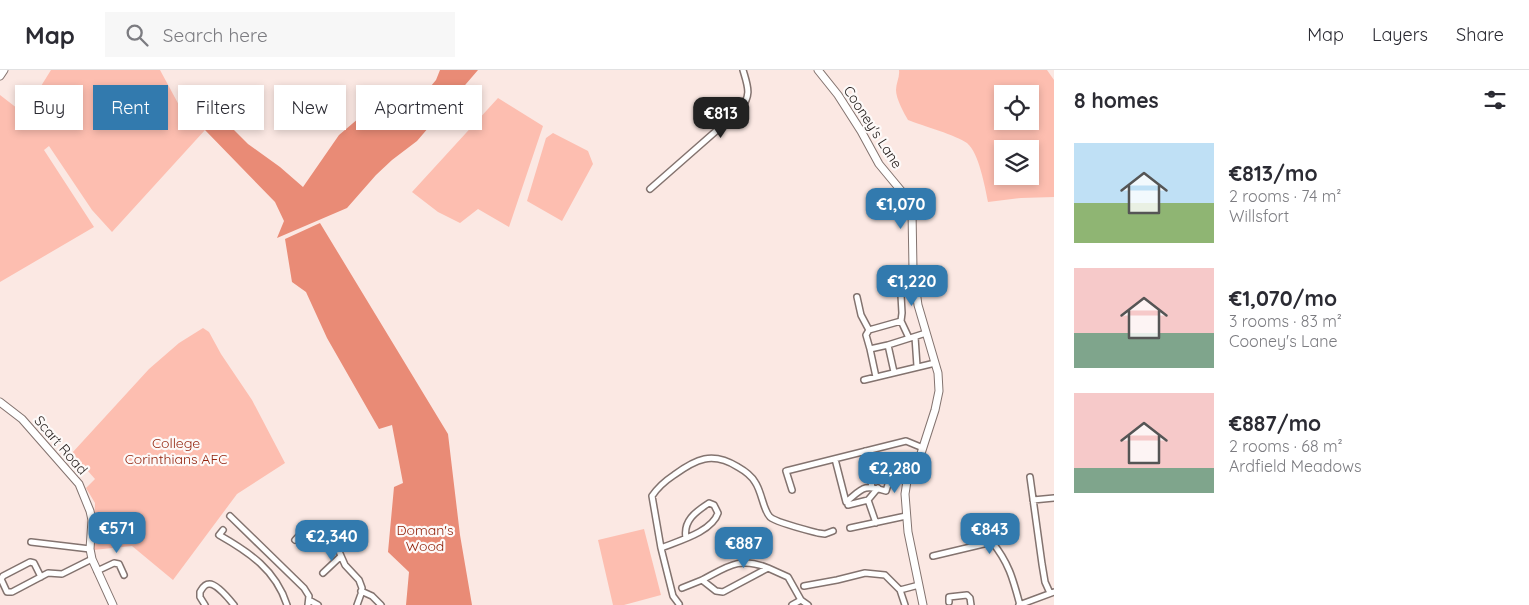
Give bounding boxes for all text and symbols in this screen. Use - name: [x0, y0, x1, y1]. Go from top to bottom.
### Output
- search box: [105, 12, 455, 57]
- text: Map: [25, 20, 75, 50]
- icon: search: [123, 21, 151, 49]
- text: Search here: [163, 23, 268, 47]
- text: Map: [1307, 23, 1344, 46]
- text: Layers: [1372, 23, 1428, 46]
- text: Share: [1456, 23, 1504, 46]
- street label: Cooney's Lane: [840, 82, 906, 172]
- chip: Buy: [15, 85, 83, 130]
- chip: Rent: [93, 85, 168, 130]
- chip: Filters: [178, 85, 264, 130]
- chip: New: [274, 85, 346, 130]
- chip: Apartment: [356, 85, 482, 130]
- map controls: [994, 85, 1039, 185]
- button: locate: [994, 85, 1039, 130]
- icon: filters: [1481, 86, 1509, 114]
- text: 8 homes: [1074, 87, 1159, 113]
- pin: €813: [691, 97, 751, 139]
- text: €813: [704, 103, 738, 123]
- button: layers: [994, 140, 1039, 185]
- text: €813/mo: [1229, 160, 1318, 186]
- icon: home: [1114, 163, 1174, 223]
- text: 2 rooms · 74 m²: [1229, 186, 1341, 206]
- pin: €1,070: [860, 188, 942, 230]
- text: €1,070: [877, 194, 925, 214]
- text: Willsfort: [1229, 206, 1289, 226]
- pin: €1,220: [871, 264, 953, 307]
- text: €1,220: [888, 271, 936, 291]
- text: €1,070/mo: [1229, 285, 1337, 311]
- icon: home: [1114, 288, 1174, 348]
- text: 3 rooms · 83 m²: [1229, 311, 1342, 331]
- text: Cooney's Lane: [1229, 331, 1338, 351]
- text: €887/mo: [1229, 410, 1321, 436]
- street label: Scart Road: [30, 412, 92, 478]
- icon: home: [1114, 413, 1174, 473]
- park label: College Corinthians AFC: [125, 434, 227, 468]
- text: 2 rooms · 68 m²: [1229, 436, 1343, 456]
- pin: €2,280: [854, 452, 936, 494]
- text: Ardfield Meadows: [1229, 456, 1362, 476]
- text: €2,280: [869, 458, 921, 478]
- pin: €571: [87, 512, 147, 554]
- pin: €843: [960, 512, 1020, 555]
- text: €571: [100, 518, 134, 538]
- text: €843: [972, 519, 1008, 539]
- pin: €2,340: [291, 520, 373, 562]
- park label: Doman's Wood: [396, 521, 454, 555]
- text: €2,340: [306, 526, 358, 546]
- pin: €887: [714, 526, 774, 569]
- text: €887: [726, 533, 762, 553]

